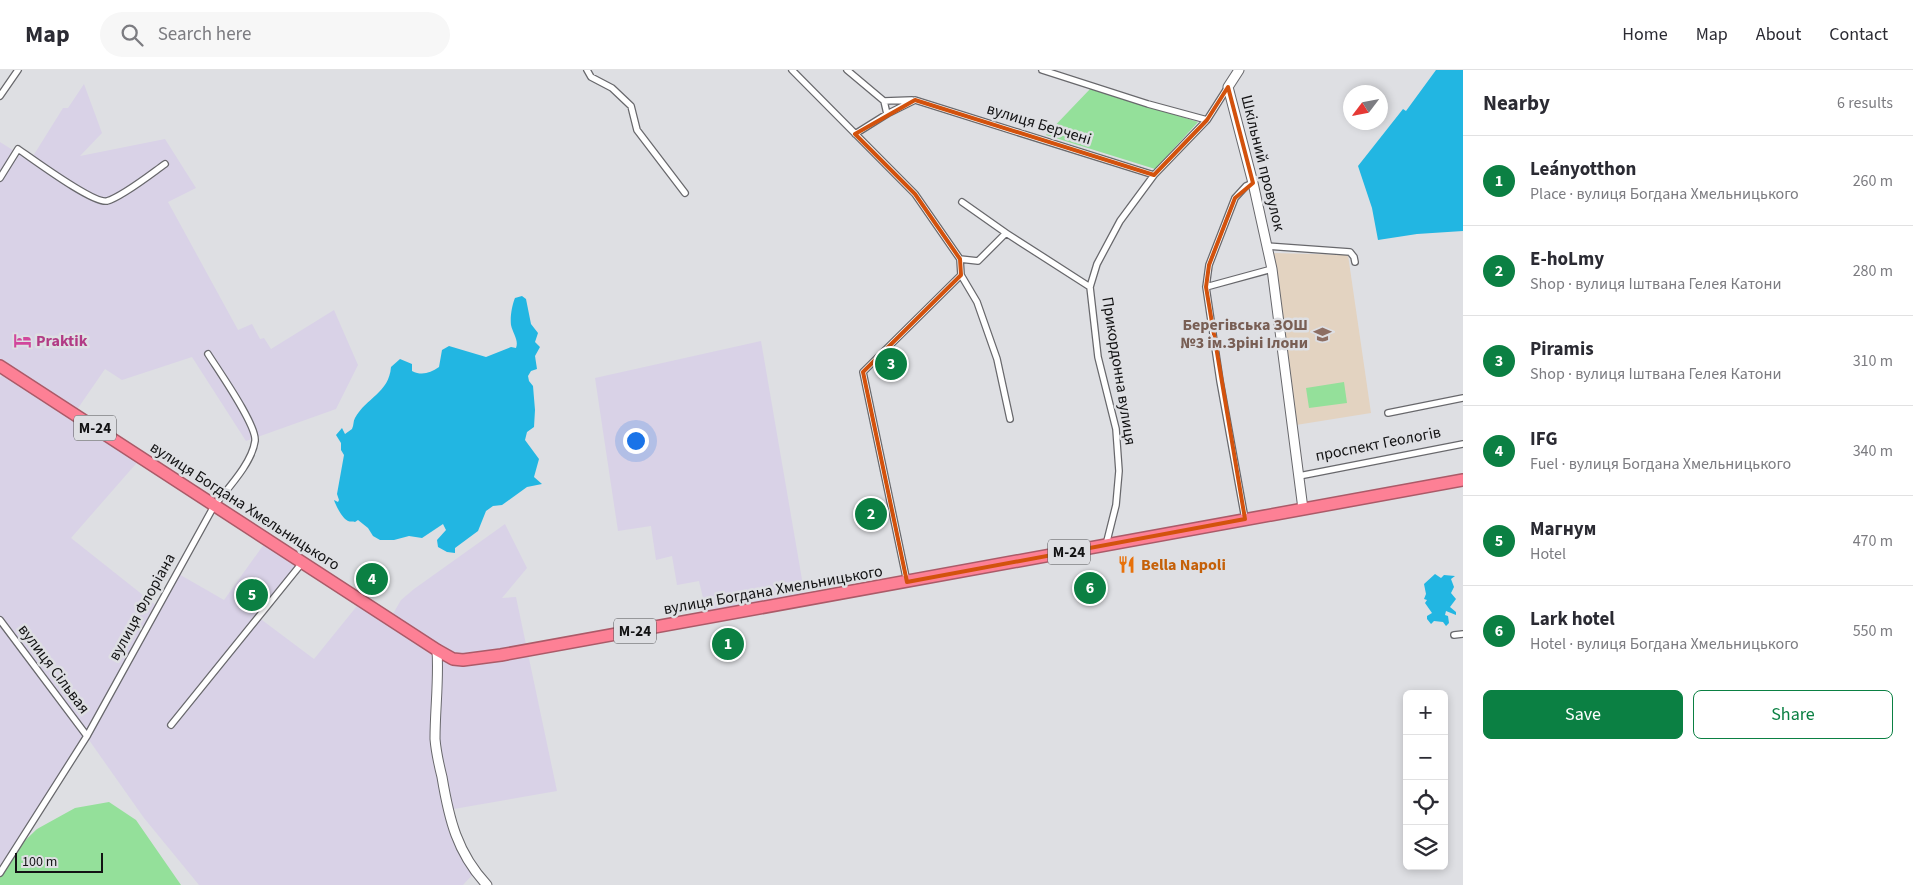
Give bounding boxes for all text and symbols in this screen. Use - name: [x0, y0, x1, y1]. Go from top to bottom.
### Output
- search box: [100, 12, 450, 57]
- text: Map: [25, 17, 70, 52]
- icon: search: [118, 21, 146, 49]
- text: Search here: [158, 21, 251, 48]
- text: Home: [1622, 22, 1668, 47]
- text: Map: [1696, 22, 1728, 47]
- text: About: [1756, 22, 1801, 47]
- text: Contact: [1829, 22, 1888, 47]
- north arrow: [1343, 85, 1388, 130]
- text: Nearby: [1483, 88, 1550, 118]
- text: 6 results: [1837, 92, 1893, 114]
- street label: Шкільний провулок: [1235, 93, 1291, 233]
- street label: вулиця Берчені: [984, 98, 1094, 150]
- text: Leányotthon: [1530, 156, 1636, 183]
- text: 1: [1495, 170, 1503, 192]
- text: 260 m: [1853, 170, 1893, 192]
- text: Place · вулиця Богдана Хмельницького: [1530, 183, 1799, 205]
- text: E-hoLmy: [1530, 246, 1604, 273]
- text: 2: [1495, 260, 1503, 282]
- text: 280 m: [1853, 260, 1893, 282]
- text: Shop · вулиця Іштвана Гелея Катони: [1530, 273, 1782, 295]
- street label: Прикордонна вулиця: [1096, 295, 1142, 447]
- place label: Берегівська ЗОШ №3 ім.Зріні Ілони: [1180, 314, 1308, 354]
- school or university icon: Берегівська ЗОШ №3 ім.Зріні Ілони: [1312, 324, 1332, 344]
- place label: Praktik: [36, 330, 88, 352]
- hotel icon: Praktik: [12, 331, 32, 351]
- text: Piramis: [1530, 336, 1594, 363]
- pin: 3: [875, 345, 907, 383]
- text: 3: [1495, 350, 1503, 372]
- text: 310 m: [1853, 350, 1893, 372]
- text: Shop · вулиця Іштвана Гелея Катони: [1530, 363, 1782, 385]
- road number: М-24: [74, 416, 116, 440]
- street label: проспект Геологів: [1313, 421, 1443, 467]
- text: IFG: [1530, 426, 1558, 453]
- your location: [623, 428, 649, 454]
- street label: вулиця Богдана Хмельницького: [146, 436, 344, 576]
- text: 4: [1495, 440, 1503, 462]
- text: 340 m: [1853, 440, 1893, 462]
- text: Fuel · вулиця Богдана Хмельницького: [1530, 453, 1791, 475]
- pin: 2: [855, 495, 887, 533]
- text: Магнум: [1530, 516, 1596, 543]
- text: 5: [1495, 530, 1503, 552]
- text: 470 m: [1853, 530, 1893, 552]
- road number: М-24: [1048, 540, 1090, 564]
- text: Hotel: [1530, 543, 1566, 565]
- street label: вулиця Флоріана: [103, 549, 181, 665]
- place label: Bella Napoli: [1141, 554, 1226, 576]
- restaurant icon: Bella Napoli: [1117, 555, 1137, 575]
- pin: 4: [356, 560, 388, 598]
- street label: вулиця Богдана Хмельницького: [662, 560, 884, 620]
- pin: 6: [1074, 569, 1106, 607]
- pin: 5: [236, 576, 268, 614]
- text: Lark hotel: [1530, 606, 1615, 633]
- road number: М-24: [614, 618, 656, 644]
- street label: вулиця Сільвая: [13, 620, 95, 718]
- text: 6: [1495, 620, 1503, 642]
- text: 550 m: [1853, 620, 1893, 642]
- pin: 1: [712, 625, 744, 663]
- text: Hotel · вулиця Богдана Хмельницького: [1530, 633, 1799, 655]
- map controls: [1403, 690, 1448, 870]
- button: +: [1403, 690, 1448, 735]
- button: Save: [1483, 690, 1683, 739]
- button: Share: [1693, 690, 1893, 739]
- button: −: [1403, 735, 1448, 780]
- button: locate: [1403, 780, 1448, 825]
- button: layers: [1403, 825, 1448, 870]
- scale bar: [15, 850, 102, 873]
- text: 100 m: [22, 852, 57, 872]

